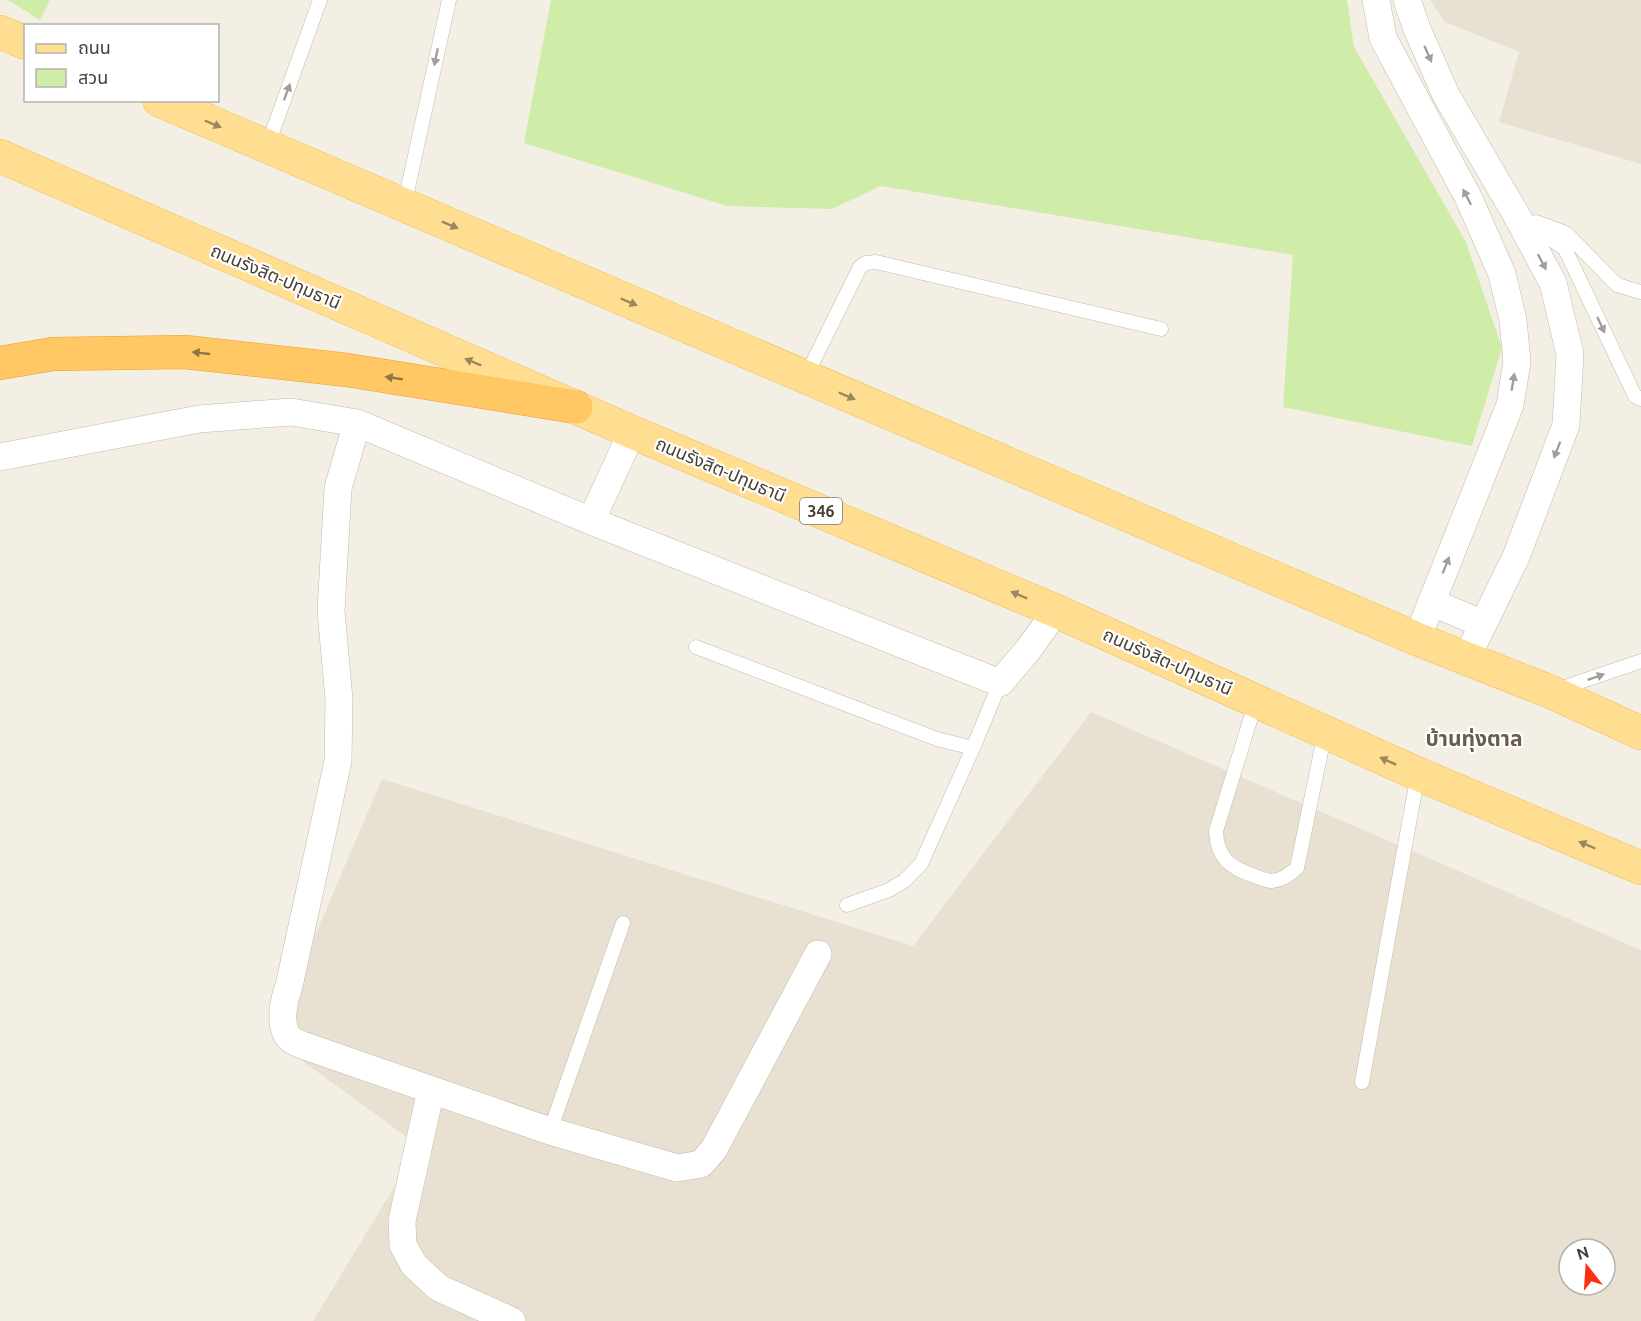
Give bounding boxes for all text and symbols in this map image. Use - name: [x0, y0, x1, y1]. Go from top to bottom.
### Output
- legend: [24, 24, 219, 102]
- text: ถนน: [78, 37, 111, 57]
- one-way arrow: [1423, 46, 1433, 64]
- one-way arrow: [431, 48, 441, 66]
- text: สวน: [78, 67, 108, 87]
- one-way arrow: [282, 83, 292, 101]
- one-way arrow: [204, 119, 221, 128]
- one-way arrow: [1462, 188, 1472, 205]
- one-way arrow: [441, 220, 459, 230]
- street label: ถนนรังสิต-ปทุมธานี: [207, 240, 344, 314]
- one-way arrow: [1537, 254, 1547, 271]
- one-way arrow: [620, 298, 638, 307]
- one-way arrow: [1597, 316, 1606, 333]
- one-way arrow: [191, 349, 210, 358]
- one-way arrow: [463, 357, 481, 367]
- one-way arrow: [385, 373, 404, 382]
- one-way arrow: [1509, 373, 1518, 392]
- one-way arrow: [838, 391, 856, 401]
- street label: ถนนรังสิต-ปทุมธานี: [652, 433, 789, 507]
- one-way arrow: [1552, 441, 1561, 459]
- road number: 346: [800, 498, 842, 524]
- one-way arrow: [1441, 555, 1451, 573]
- one-way arrow: [1010, 590, 1028, 599]
- street label: ถนนรังสิต-ปทุมธานี: [1099, 624, 1236, 700]
- one-way arrow: [1587, 671, 1605, 681]
- district label: บ้านทุ่งตาล: [1426, 726, 1522, 752]
- one-way arrow: [1380, 756, 1397, 765]
- one-way arrow: [1578, 840, 1596, 850]
- north arrow: [1557, 1237, 1617, 1297]
- text: N: [1574, 1242, 1591, 1263]

